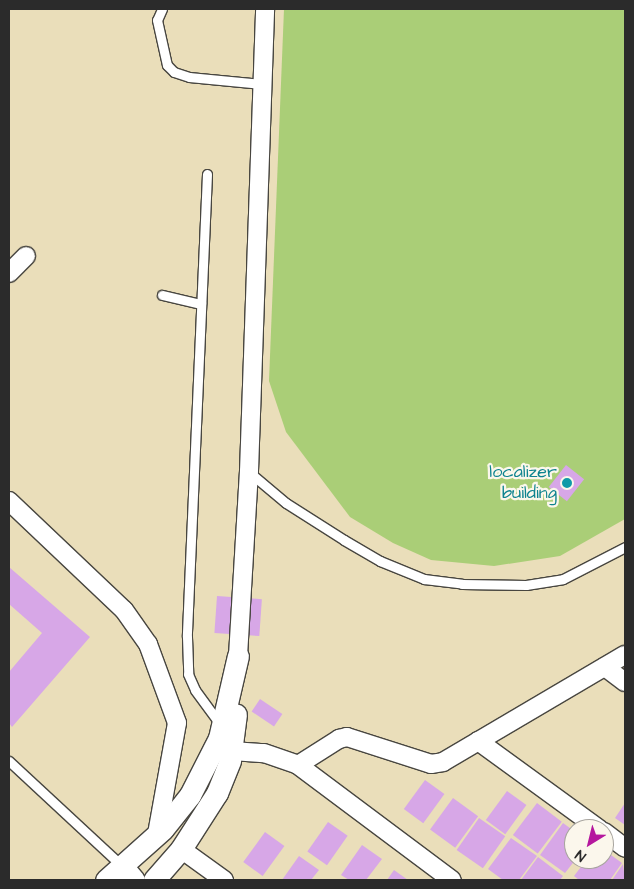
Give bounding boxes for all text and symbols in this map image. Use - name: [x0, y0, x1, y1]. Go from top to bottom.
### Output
- place label: localizer building: [489, 462, 557, 504]
- marker: localizer building: [561, 477, 573, 489]
- north arrow: [564, 819, 614, 869]
- text: N: [571, 845, 590, 866]

